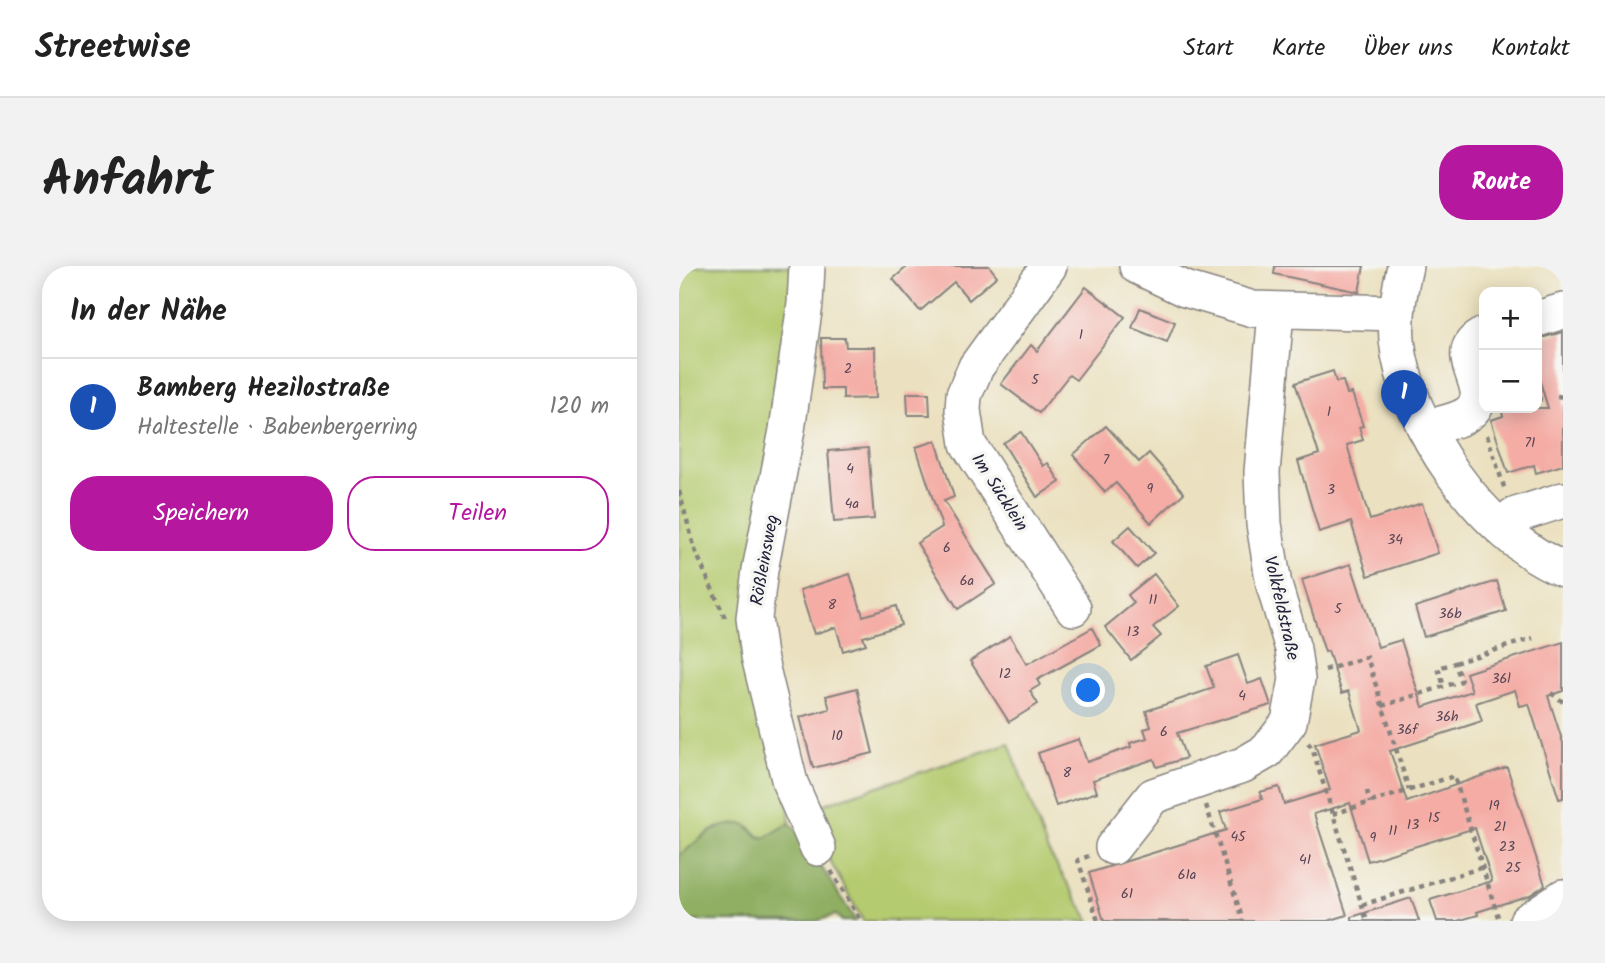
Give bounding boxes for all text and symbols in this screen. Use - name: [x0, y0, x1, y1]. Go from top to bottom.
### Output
- text: Streetwise: [35, 22, 191, 75]
- text: Start: [1183, 29, 1234, 68]
- text: Karte: [1272, 29, 1325, 68]
- text: Über uns: [1363, 29, 1453, 68]
- text: Kontakt: [1491, 29, 1570, 68]
- text: Anfahrt: [42, 143, 214, 221]
- button: Route: [1439, 145, 1563, 220]
- map controls: [1479, 287, 1542, 413]
- button: +: [1479, 287, 1542, 350]
- text: In der Nähe: [70, 288, 227, 336]
- house number: 1: [1079, 324, 1083, 346]
- button: −: [1479, 350, 1542, 413]
- house number: 2: [844, 358, 852, 380]
- text: Bamberg Hezilostraße: [137, 368, 390, 410]
- house number: 5: [1031, 369, 1040, 391]
- pin: 1: [1381, 370, 1427, 428]
- text: 1: [90, 389, 96, 425]
- text: 120 m: [549, 389, 609, 425]
- house number: 1: [1327, 401, 1331, 423]
- text: Haltestelle · Babenbergerring: [137, 410, 418, 446]
- house number: 71: [1525, 432, 1535, 454]
- street label: Im Sücklein: [963, 448, 1035, 538]
- house number: 7: [1103, 449, 1110, 471]
- house number: 4: [846, 458, 854, 480]
- button: Speichern: [70, 476, 333, 551]
- button: Teilen: [347, 476, 609, 551]
- house number: 9: [1147, 478, 1154, 500]
- house number: 3: [1327, 479, 1335, 501]
- house number: 4a: [845, 493, 859, 515]
- street label: Rößleinsweg: [743, 512, 788, 608]
- house number: 34: [1387, 529, 1403, 551]
- house number: 6: [943, 537, 951, 559]
- street label: Volkfeldstraße: [1254, 553, 1307, 663]
- house number: 6a: [960, 570, 974, 592]
- house number: 11: [1149, 589, 1157, 611]
- house number: 8: [828, 594, 837, 616]
- house number: 5: [1334, 598, 1343, 620]
- house number: 36b: [1438, 603, 1462, 625]
- house number: 13: [1127, 621, 1139, 643]
- house number: 12: [999, 663, 1011, 685]
- house number: 36l: [1491, 668, 1511, 690]
- your location: [1071, 673, 1105, 707]
- house number: 4: [1238, 685, 1246, 707]
- house number: 36h: [1435, 706, 1459, 728]
- house number: 36f: [1396, 719, 1419, 741]
- house number: 6: [1160, 721, 1168, 743]
- house number: 10: [831, 725, 843, 747]
- house number: 8: [1063, 762, 1072, 784]
- house number: 19: [1488, 795, 1500, 817]
- house number: 15: [1428, 807, 1441, 829]
- house number: 13: [1407, 814, 1419, 836]
- house number: 21: [1494, 816, 1506, 838]
- house number: 11: [1389, 820, 1397, 842]
- house number: 45: [1230, 826, 1247, 848]
- house number: 9: [1370, 827, 1377, 849]
- house number: 23: [1499, 836, 1515, 858]
- house number: 41: [1299, 849, 1311, 871]
- house number: 25: [1505, 857, 1522, 879]
- house number: 61a: [1178, 864, 1196, 886]
- house number: 61: [1121, 883, 1133, 905]

